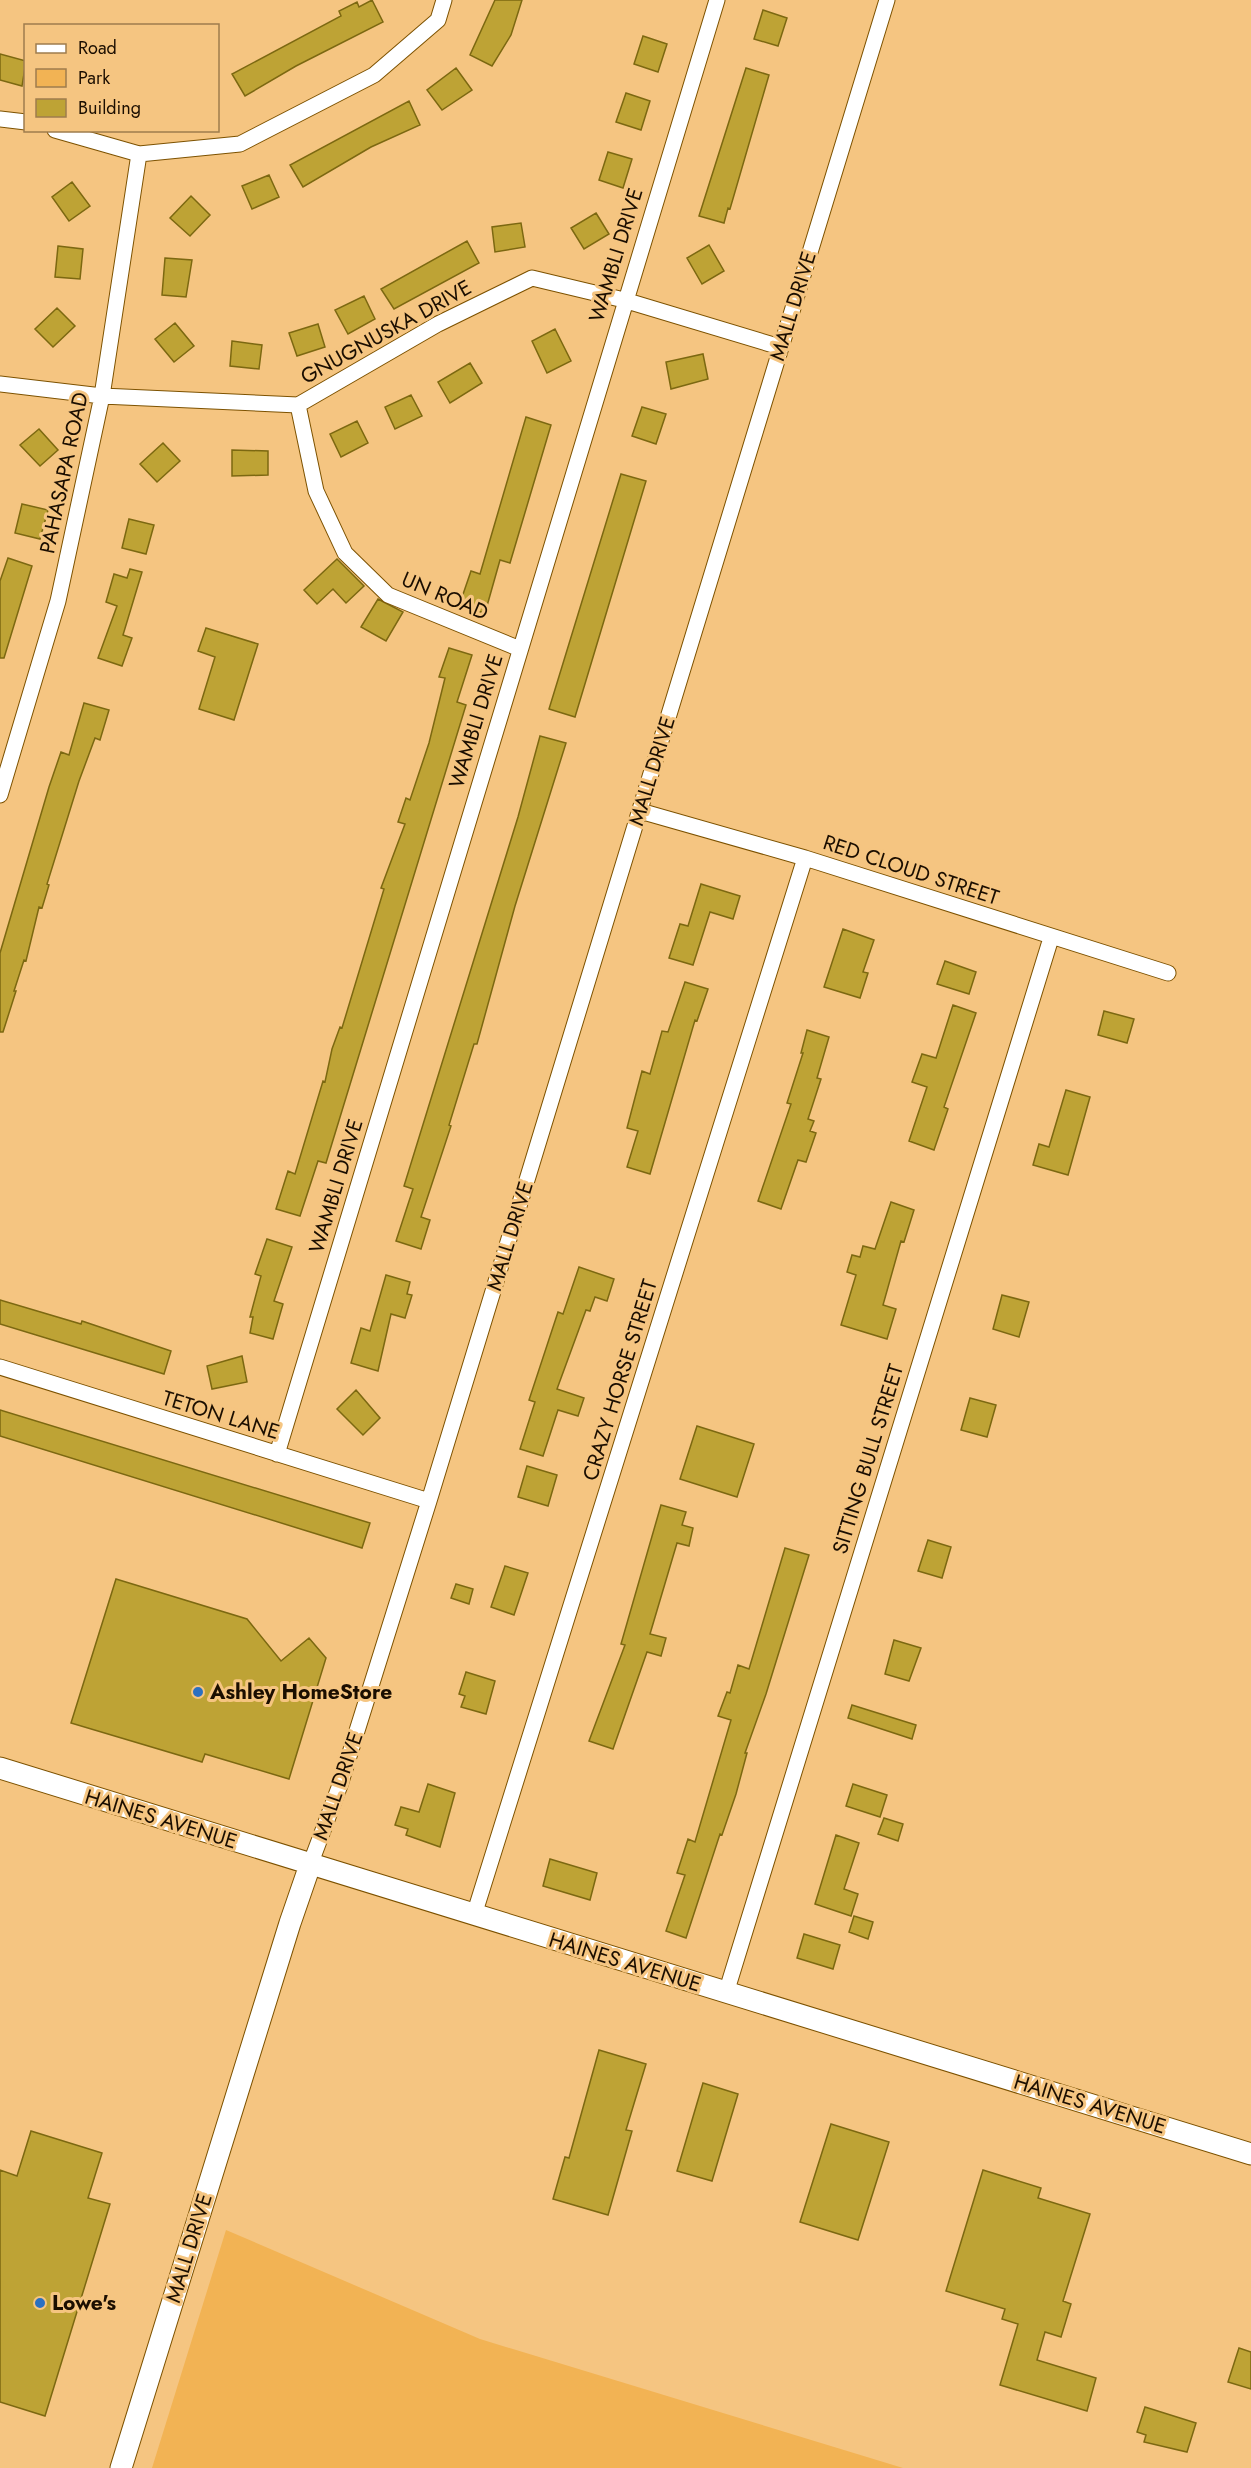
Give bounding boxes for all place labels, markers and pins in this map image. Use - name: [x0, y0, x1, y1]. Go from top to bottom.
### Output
- place label: Ashley HomeStore: [209, 1677, 392, 1707]
- marker: Ashley HomeStore: [191, 1685, 205, 1699]
- place label: Lowe's: [52, 2288, 117, 2318]
- marker: Lowe's: [33, 2296, 47, 2310]

